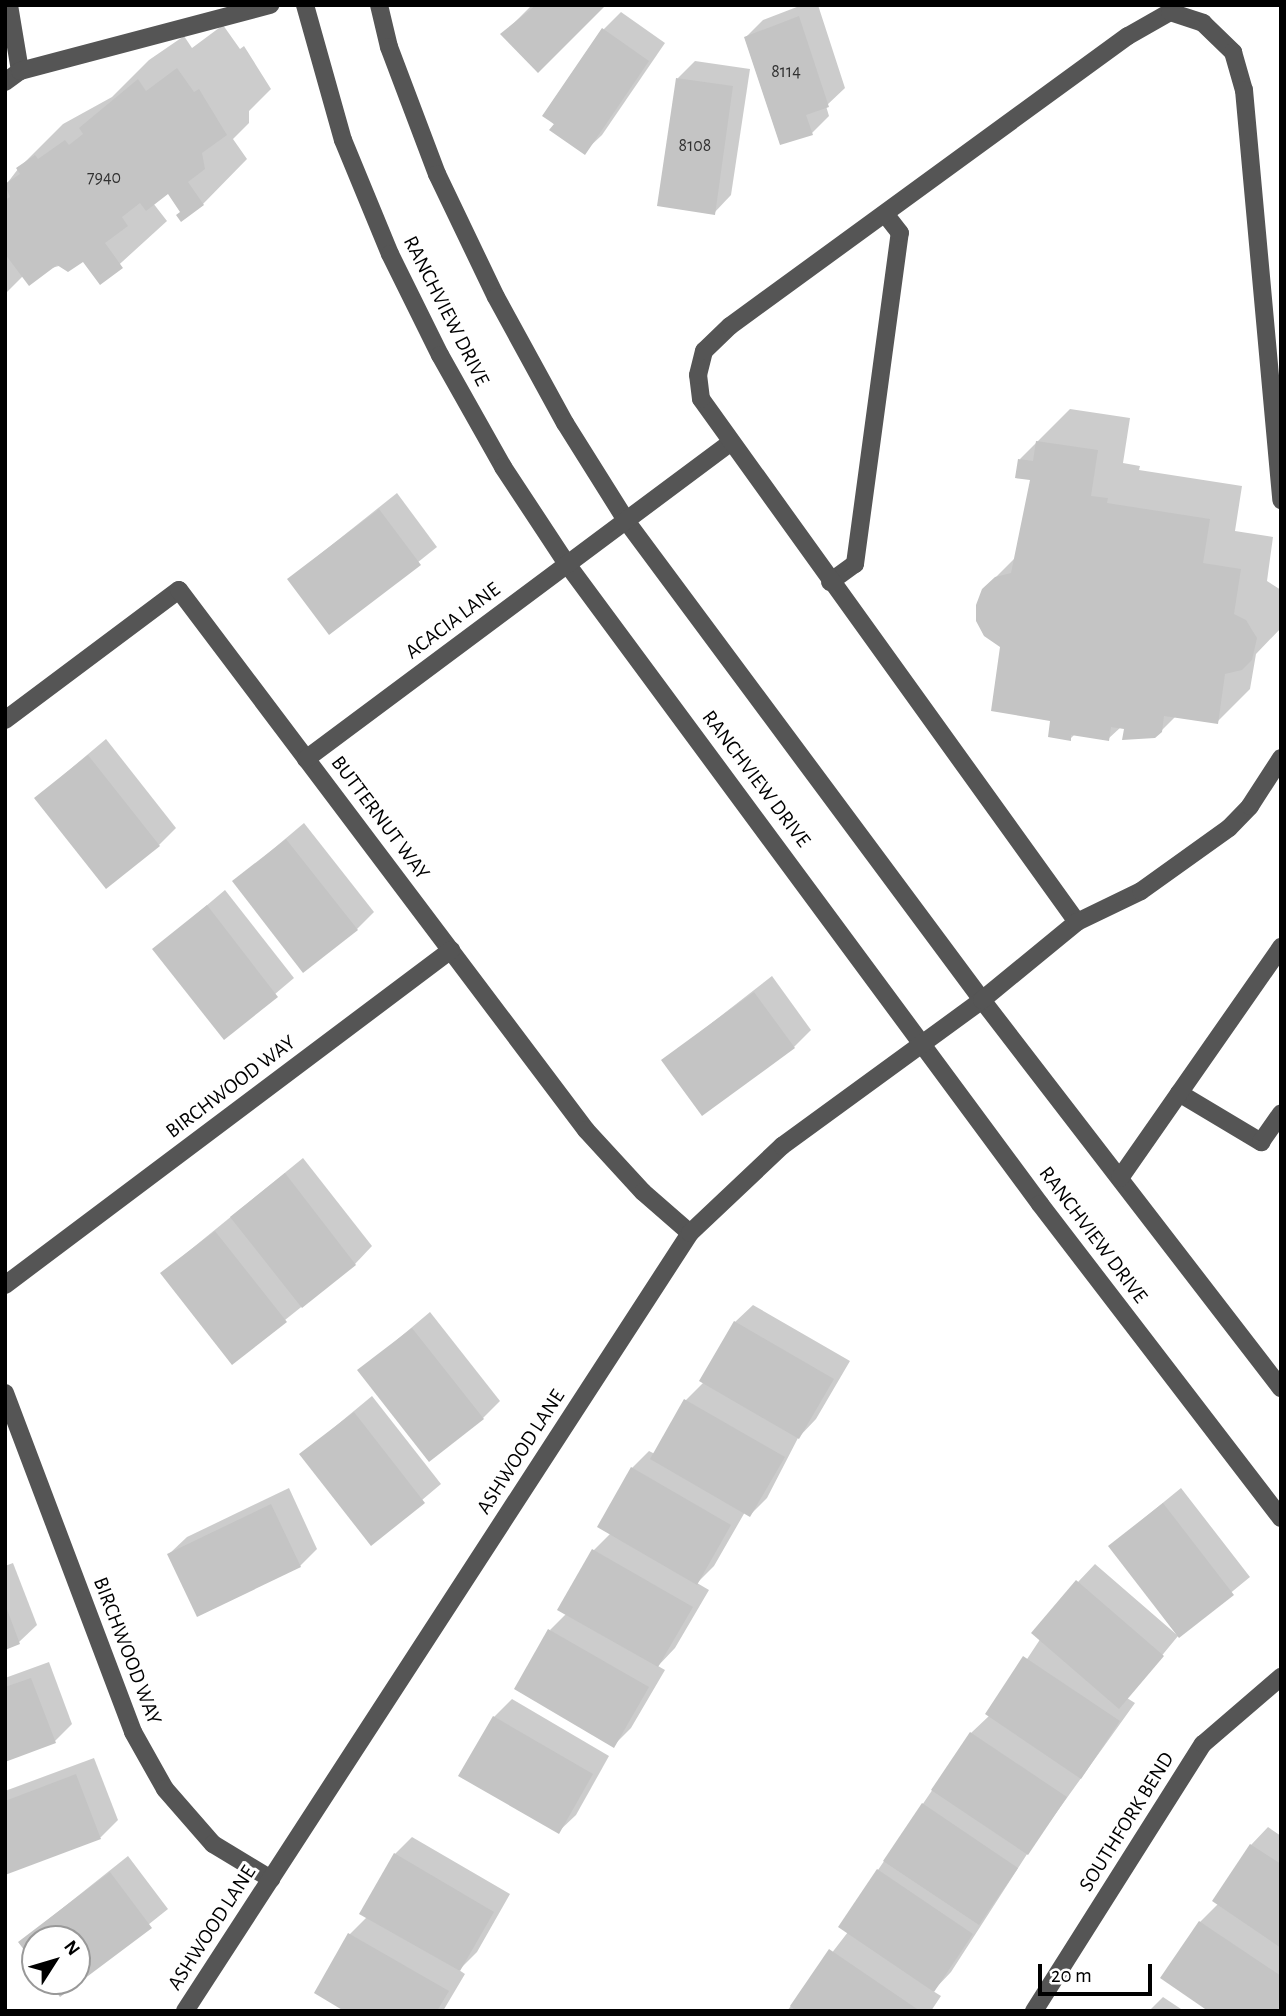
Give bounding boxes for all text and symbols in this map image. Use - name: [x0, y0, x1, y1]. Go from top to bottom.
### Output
- house number: 8114: [771, 61, 801, 83]
- house number: 8108: [679, 135, 711, 157]
- house number: 7940: [87, 167, 121, 189]
- street label: RANCHVIEW DRIVE: [397, 232, 495, 390]
- street label: ACACIA LANE: [401, 577, 505, 665]
- street label: RANCHVIEW DRIVE: [696, 706, 816, 852]
- street label: BUTTERNUT WAY: [325, 751, 435, 885]
- street label: BIRCHWOOD WAY: [161, 1030, 301, 1144]
- street label: RANCHVIEW DRIVE: [1033, 1162, 1153, 1308]
- street label: ASHWOOD LANE: [471, 1385, 571, 1519]
- street label: BIRCHWOOD WAY: [87, 1574, 167, 1728]
- street label: SOUTHFORK BEND: [1074, 1748, 1180, 1896]
- street label: ASHWOOD LANE: [162, 1861, 262, 1995]
- north arrow: [21, 1925, 91, 1995]
- text: N: [60, 1937, 83, 1959]
- scale bar: [1041, 1950, 1155, 1994]
- text: 20 m: [1051, 1965, 1092, 1986]

